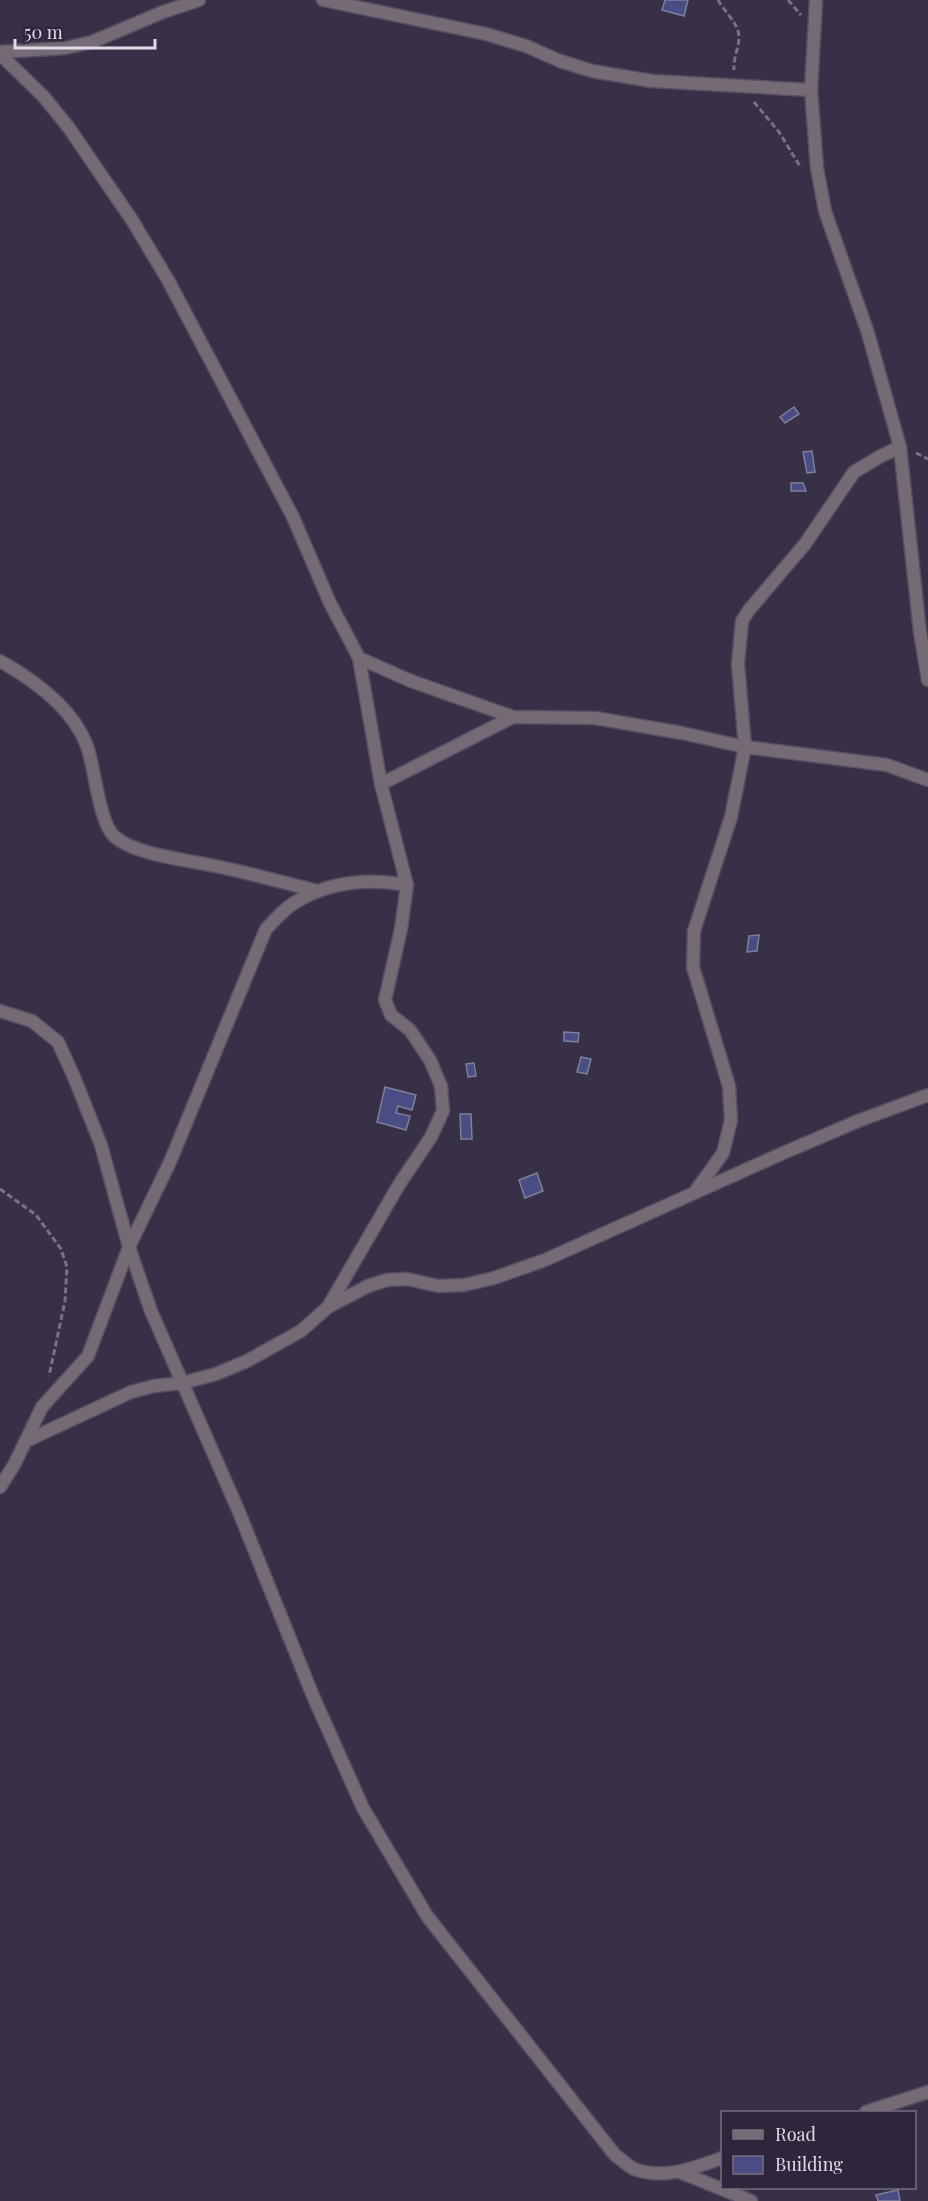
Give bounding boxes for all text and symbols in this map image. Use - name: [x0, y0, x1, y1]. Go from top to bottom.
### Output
- scale bar: [15, 12, 154, 50]
- text: 50 m: [24, 20, 63, 44]
- legend: [721, 2111, 916, 2189]
- text: Road: [775, 2122, 816, 2146]
- text: Building: [775, 2152, 843, 2176]

